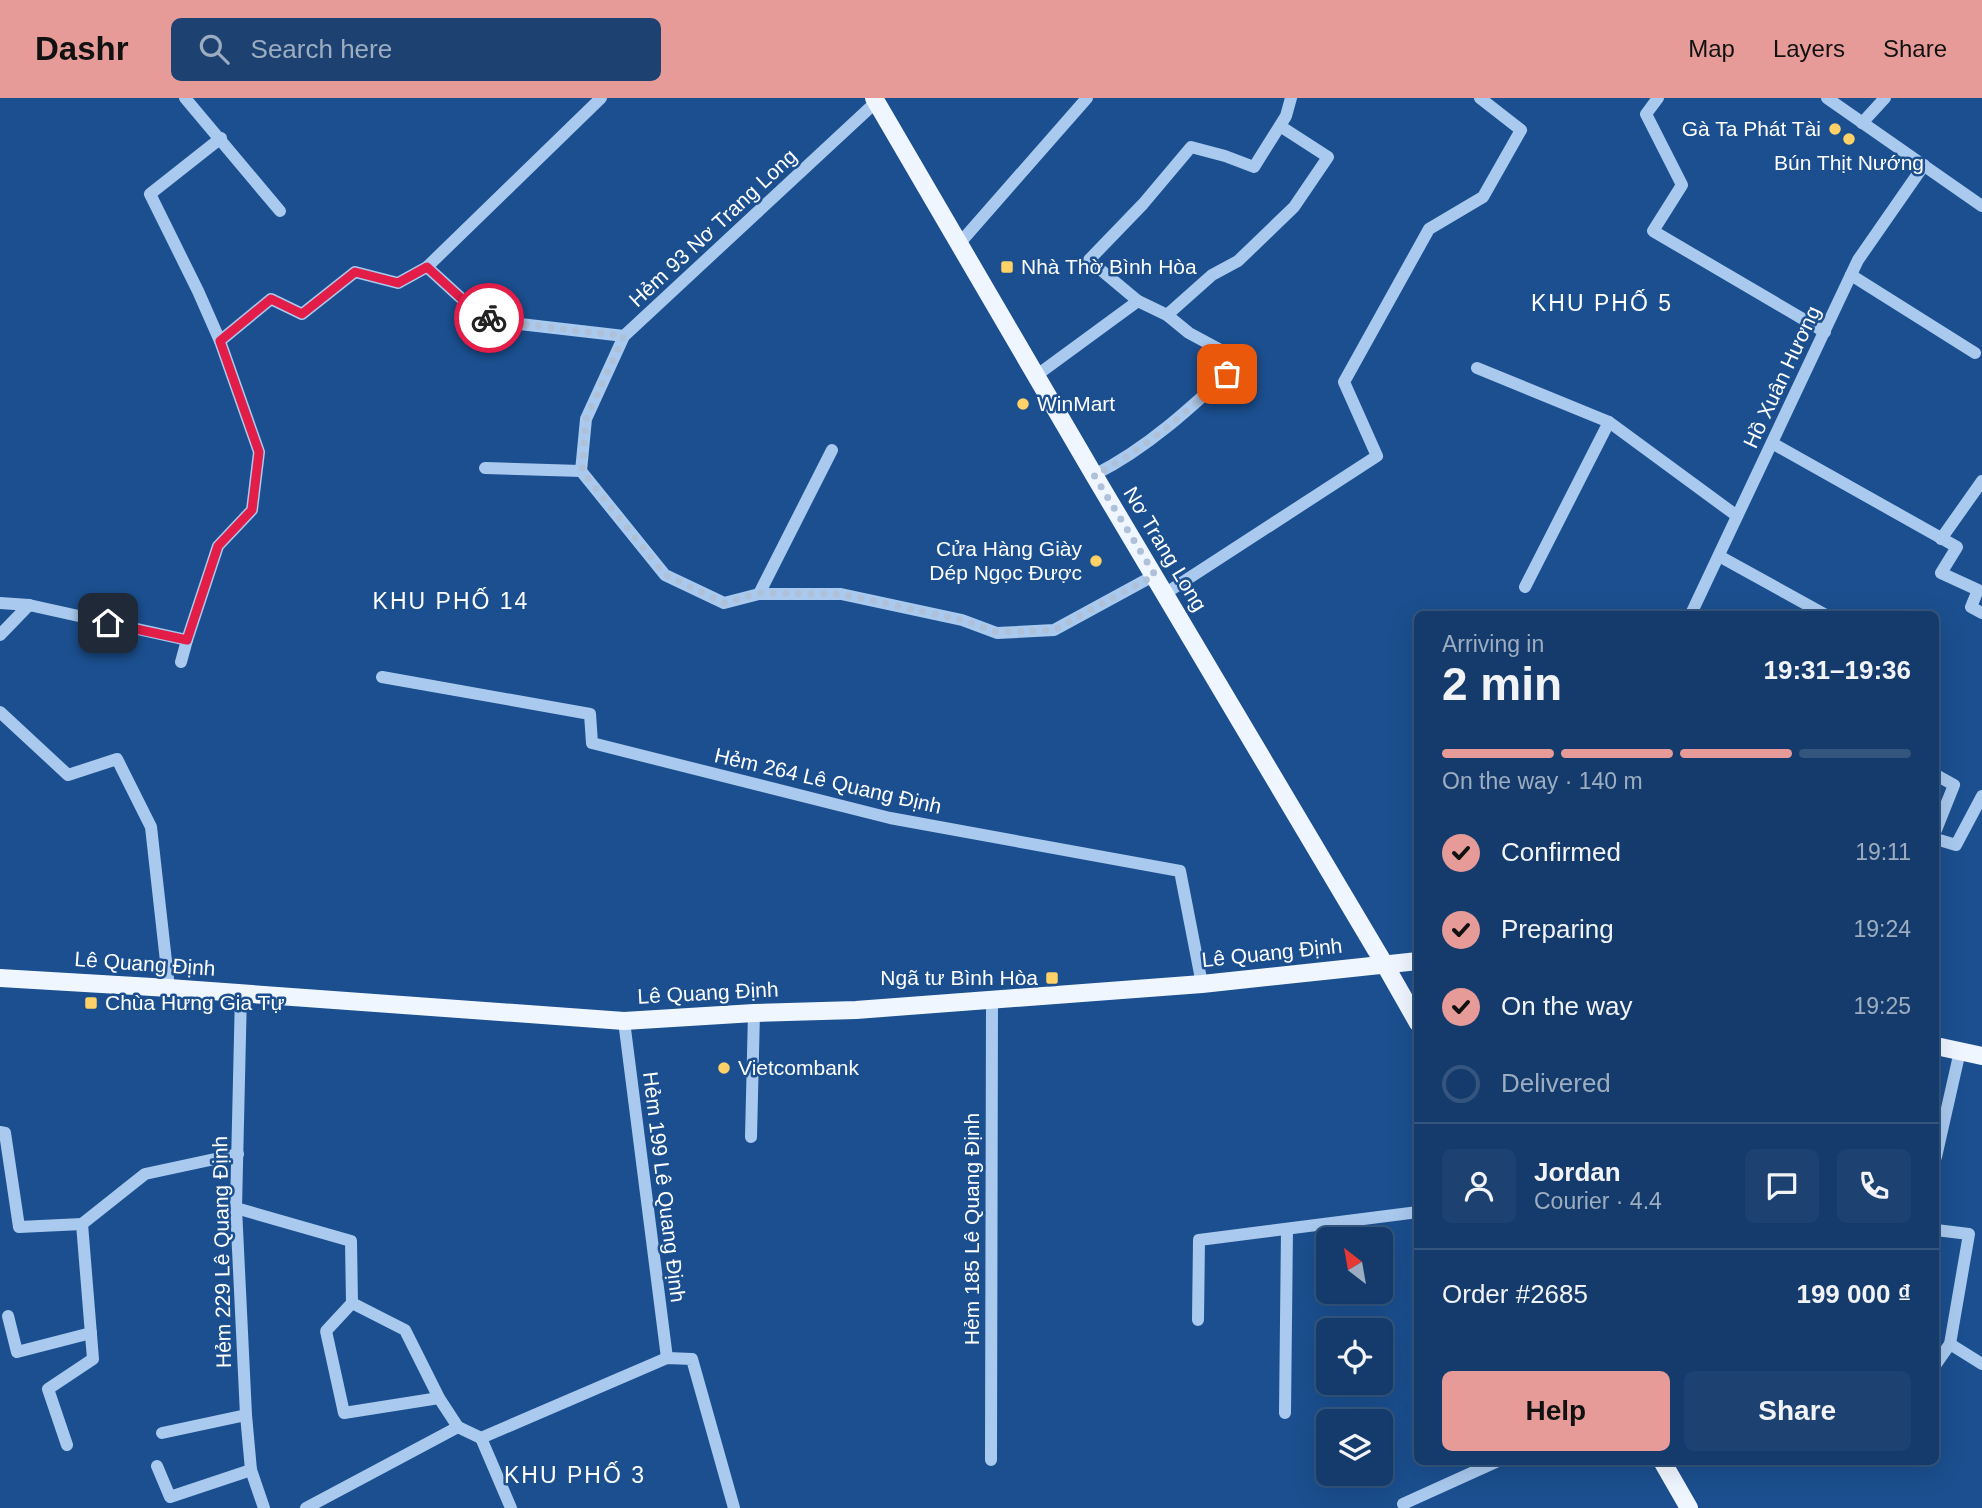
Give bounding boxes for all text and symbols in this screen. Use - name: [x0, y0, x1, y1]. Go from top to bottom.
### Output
- search box: [171, 18, 661, 81]
- text: Dashr: [35, 30, 129, 67]
- icon: search: [195, 30, 233, 68]
- text: Search here: [251, 34, 392, 64]
- text: Map: [1688, 35, 1735, 62]
- text: Layers: [1773, 35, 1845, 62]
- text: Share: [1883, 35, 1947, 62]
- place label: Gà Ta Phát Tài: [1682, 117, 1821, 140]
- marker: Gà Ta Phát Tài: [1827, 121, 1843, 137]
- marker: Bún Thịt Nướng: [1841, 131, 1857, 147]
- street label: Hẻm 93 Nơ Trang Long: [624, 144, 801, 311]
- place label: Bún Thịt Nướng: [1774, 151, 1924, 174]
- place label: Nhà Thờ Bình Hòa: [1021, 255, 1197, 278]
- marker: Nhà Thờ Bình Hòa: [999, 259, 1015, 275]
- courier: [454, 283, 524, 353]
- district label: KHU PHỐ 5: [1531, 289, 1673, 316]
- icon: bike: [470, 299, 508, 337]
- street label: Hồ Xuân Hương: [1739, 302, 1824, 451]
- pin: [1197, 344, 1257, 404]
- icon: bag: [1208, 355, 1246, 393]
- place label: WinMart: [1037, 392, 1115, 415]
- marker: WinMart: [1015, 396, 1031, 412]
- street label: Nơ Trang Long: [1119, 482, 1212, 615]
- place label: Cửa Hàng Giày Dép Ngọc Được: [929, 537, 1082, 584]
- marker: Cửa Hàng Giày Dép Ngọc Được: [1088, 553, 1104, 569]
- district label: KHU PHỐ 14: [373, 587, 529, 614]
- pin: [78, 593, 138, 653]
- icon: home: [89, 604, 127, 642]
- text: Arriving in: [1442, 631, 1544, 657]
- text: 19:31–19:36: [1764, 655, 1911, 685]
- text: 2 min: [1442, 658, 1562, 710]
- street label: Hẻm 264 Lê Quang Định: [712, 743, 944, 818]
- text: On the way · 140 m: [1442, 768, 1643, 794]
- icon: check: [1442, 834, 1480, 872]
- text: Confirmed: [1501, 837, 1621, 867]
- text: 19:11: [1855, 839, 1911, 865]
- icon: check: [1442, 911, 1480, 949]
- text: Preparing: [1501, 914, 1614, 944]
- text: 19:24: [1853, 916, 1911, 942]
- street label: Lê Quang Định: [1200, 934, 1343, 971]
- street label: Lê Quang Định: [74, 947, 216, 980]
- place label: Ngã tư Bình Hòa: [880, 966, 1038, 989]
- marker: Ngã tư Bình Hòa: [1044, 970, 1060, 986]
- street label: Lê Quang Định: [637, 977, 779, 1008]
- icon: check: [1442, 988, 1480, 1026]
- place label: Chùa Hưng Gia Tự: [105, 991, 284, 1014]
- text: On the way: [1501, 991, 1633, 1021]
- text: 19:25: [1853, 993, 1911, 1019]
- marker: Chùa Hưng Gia Tự: [83, 995, 99, 1011]
- place label: Vietcombank: [738, 1056, 860, 1079]
- marker: Vietcombank: [716, 1060, 732, 1076]
- text: Delivered: [1501, 1068, 1611, 1098]
- street label: Hẻm 199 Lê Quang Định: [639, 1070, 690, 1304]
- street label: Hẻm 185 Lê Quang Định: [960, 1113, 983, 1345]
- street label: Hẻm 229 Lê Quang Định: [208, 1136, 235, 1368]
- button: person: [1442, 1149, 1516, 1223]
- button: chat: [1745, 1149, 1819, 1223]
- button: phone: [1837, 1149, 1911, 1223]
- text: Jordan: [1534, 1157, 1621, 1187]
- text: Courier · 4.4: [1534, 1188, 1662, 1214]
- north arrow: [1316, 1227, 1393, 1304]
- map controls: [1316, 1227, 1393, 1486]
- text: Order #2685: [1442, 1279, 1588, 1309]
- text: 199 000 ₫: [1796, 1279, 1911, 1309]
- button: locate: [1316, 1318, 1393, 1395]
- button: Help: [1442, 1371, 1670, 1451]
- button: Share: [1684, 1371, 1911, 1451]
- button: layers: [1316, 1409, 1393, 1486]
- district label: KHU PHỐ 3: [504, 1461, 646, 1488]

